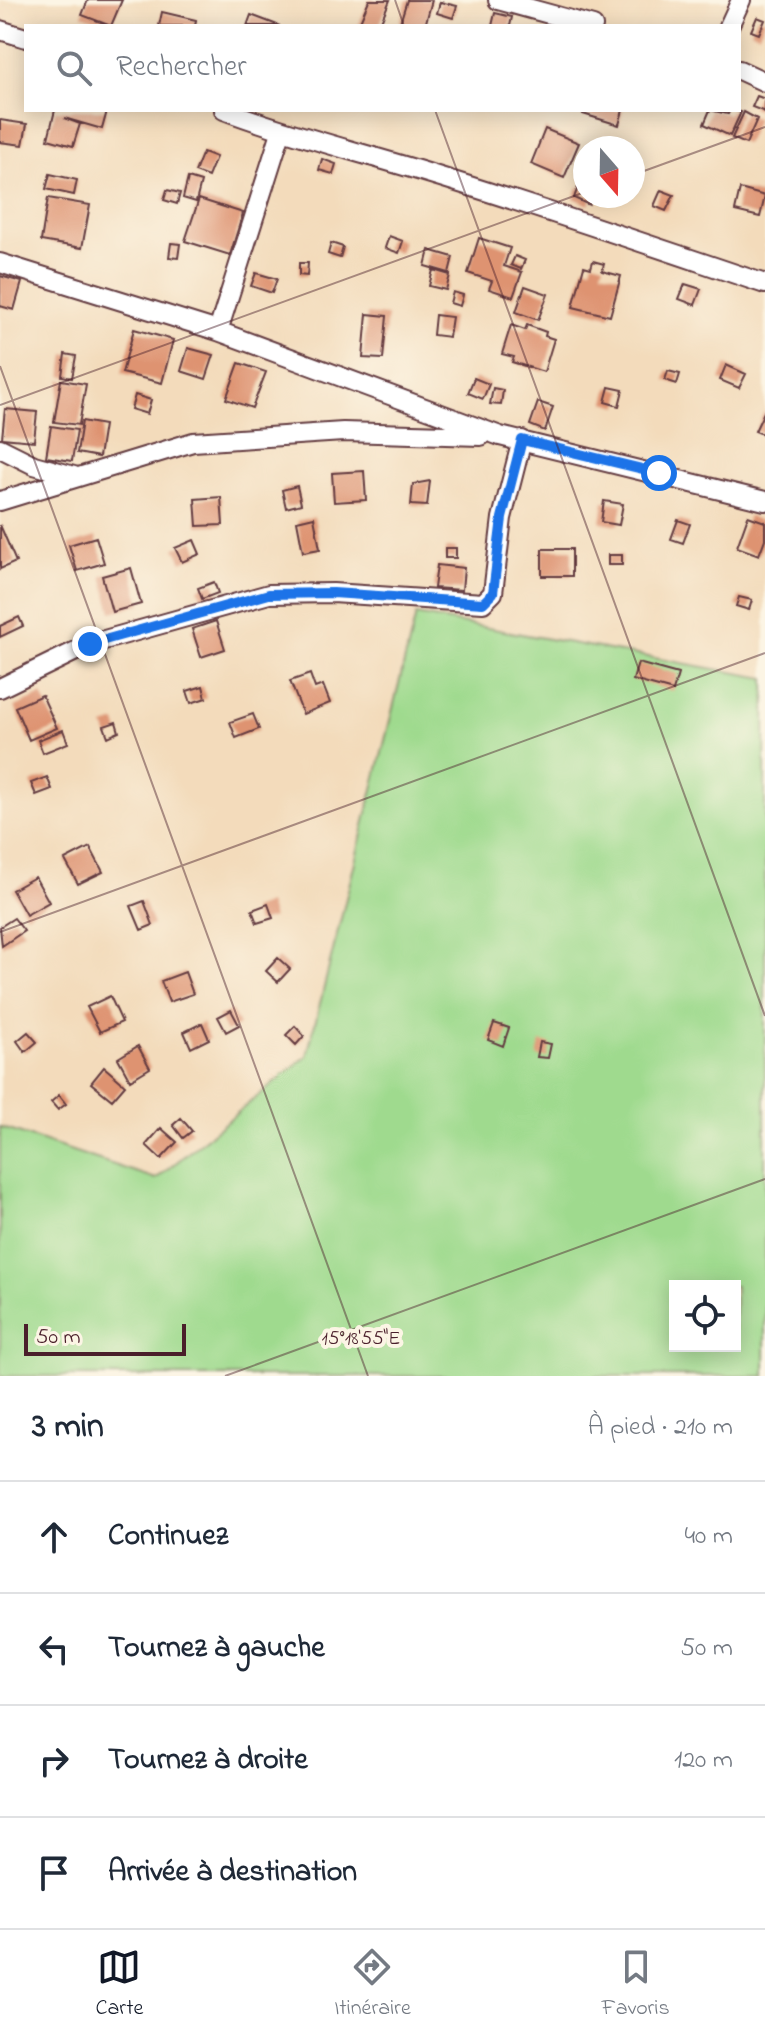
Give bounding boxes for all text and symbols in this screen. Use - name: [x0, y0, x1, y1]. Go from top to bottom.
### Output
- search box: [24, 24, 741, 112]
- icon: search: [52, 46, 96, 90]
- text: Rechercher: [116, 46, 247, 90]
- north arrow: [573, 136, 645, 208]
- route start: [641, 455, 677, 491]
- route end: [72, 626, 108, 662]
- map controls: [669, 1280, 741, 1352]
- button: locate: [669, 1280, 741, 1352]
- scale bar: [24, 1320, 186, 1356]
- text: 50 m: [36, 1322, 81, 1354]
- text: 15°18'55"E: [322, 1325, 400, 1354]
- text: 3 min: [32, 1403, 104, 1453]
- text: À pied · 210 m: [588, 1409, 733, 1447]
- icon: ahead: [32, 1515, 76, 1559]
- text: Continuez: [108, 1515, 228, 1559]
- text: 40 m: [684, 1518, 733, 1556]
- icon: left: [32, 1627, 76, 1671]
- text: Tournez à gauche: [108, 1627, 325, 1671]
- text: 50 m: [680, 1630, 733, 1668]
- icon: right: [32, 1739, 76, 1783]
- text: Tournez à droite: [108, 1739, 308, 1783]
- text: 120 m: [674, 1742, 733, 1780]
- icon: arrive: [32, 1851, 76, 1895]
- text: Arrivée à destination: [108, 1851, 357, 1895]
- tab: Carte: [95, 1945, 143, 2025]
- tab: Itinéraire: [334, 1945, 411, 2025]
- tab: Favoris: [602, 1945, 670, 2025]

